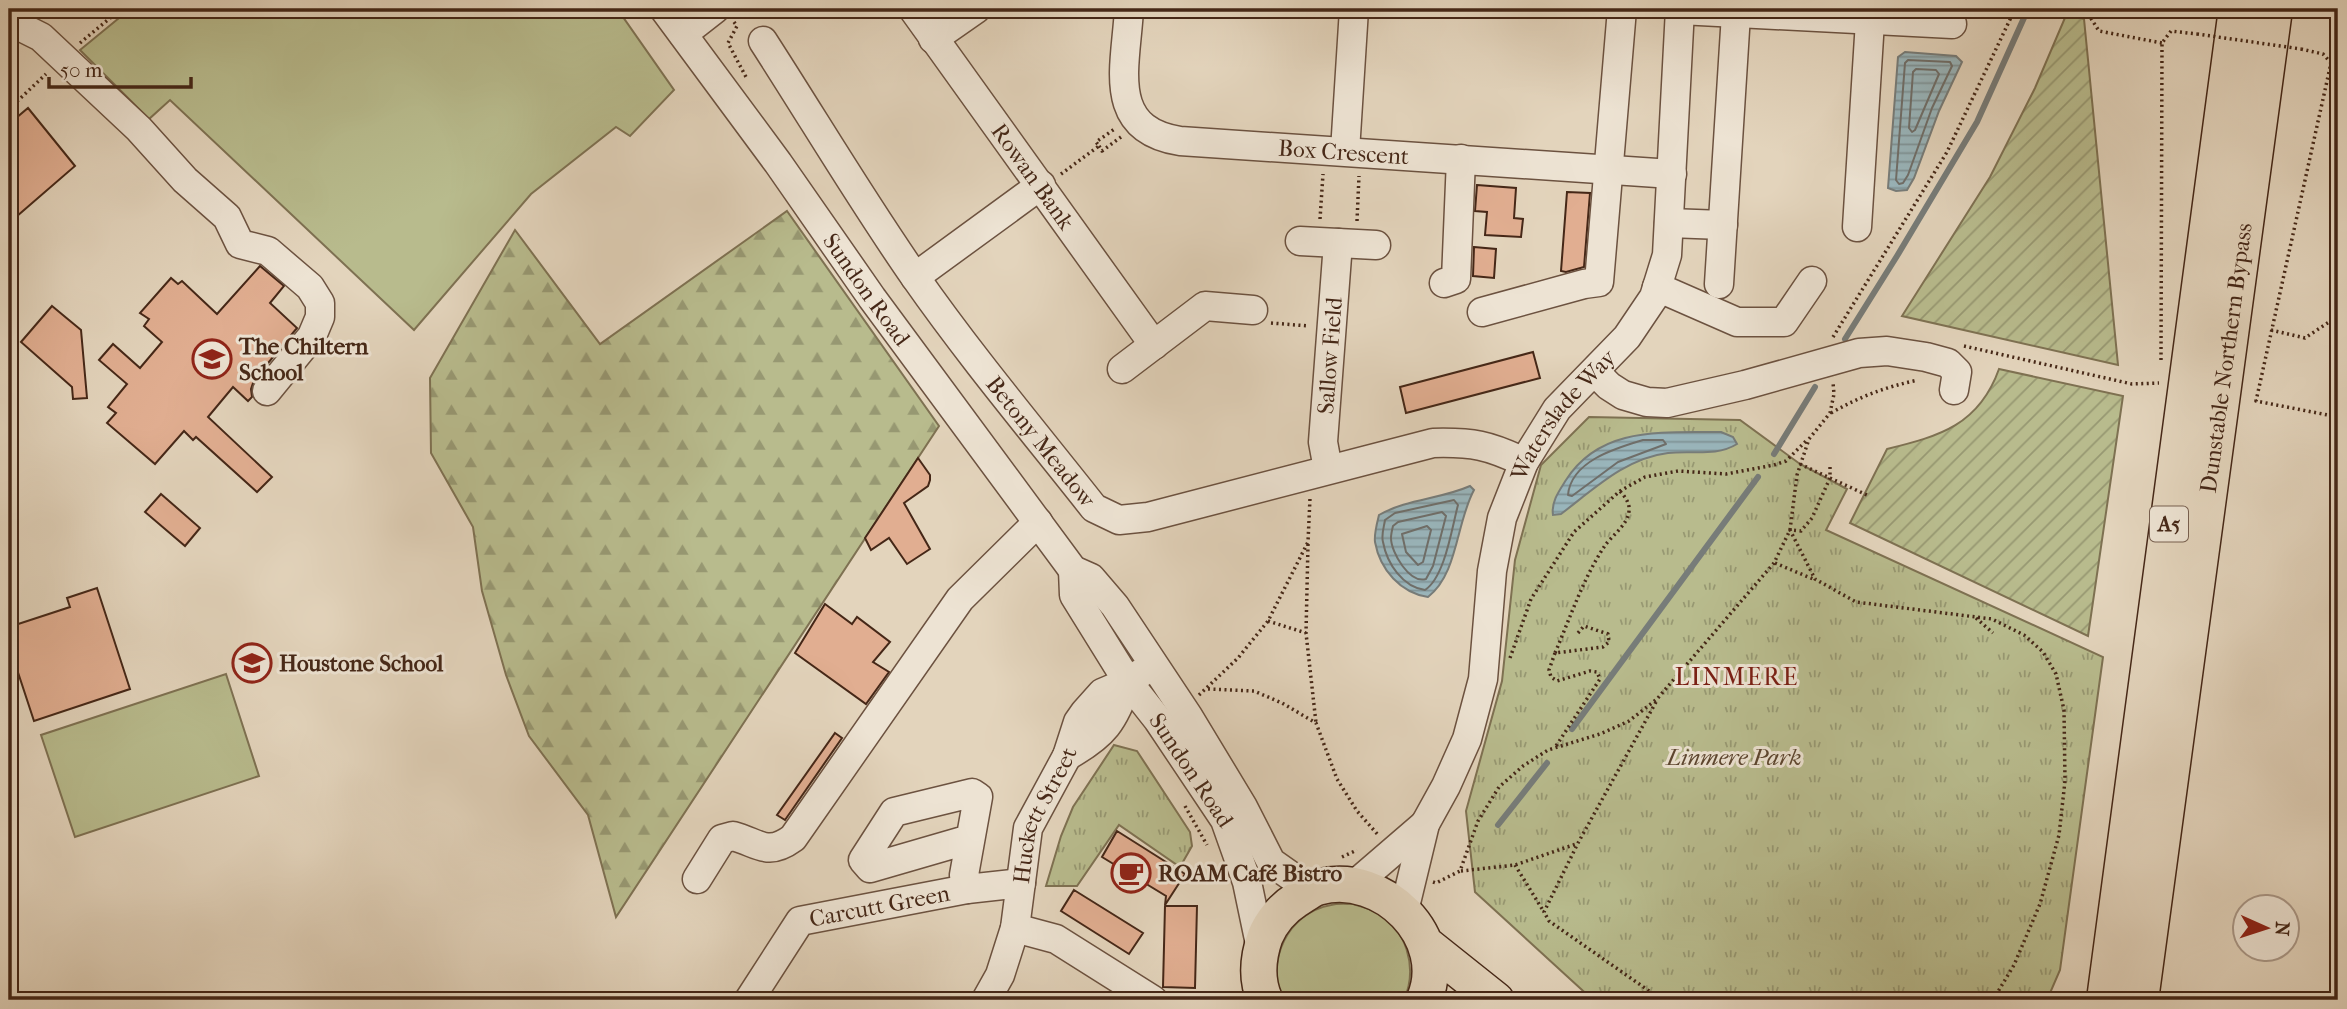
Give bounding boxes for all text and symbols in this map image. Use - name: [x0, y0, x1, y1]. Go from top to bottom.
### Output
- scale bar: [49, 46, 191, 90]
- text: 50 m: [60, 58, 103, 82]
- street label: Rowan Bank: [986, 118, 1081, 236]
- street label: Box Crescent: [1277, 134, 1410, 170]
- street label: Dunstable Northern Bypass: [2194, 221, 2257, 494]
- street label: Sundon Road: [818, 228, 916, 351]
- street label: Sallow Field: [1312, 296, 1347, 415]
- place label: The Chiltern School: [238, 333, 369, 386]
- school or university icon: The Chiltern School: [191, 338, 233, 380]
- street label: Waterslade Way: [1504, 343, 1622, 485]
- street label: Betony Meadow: [981, 371, 1102, 513]
- road number: A5: [2150, 506, 2188, 542]
- school or university icon: Houstone School: [231, 642, 273, 684]
- place label: Houstone School: [279, 650, 444, 677]
- district label: LINMERE: [1675, 663, 1799, 691]
- street label: Sundon Road: [1144, 708, 1240, 833]
- street label: Huckett Street: [1007, 744, 1082, 885]
- park label: Linmere Park: [1665, 744, 1802, 771]
- cafe icon: ROAM Café Bistro: [1110, 852, 1152, 894]
- place label: ROAM Café Bistro: [1158, 860, 1342, 887]
- street label: Carcutt Green: [807, 879, 953, 932]
- north arrow: [2232, 894, 2302, 964]
- text: N: [2271, 921, 2293, 937]

